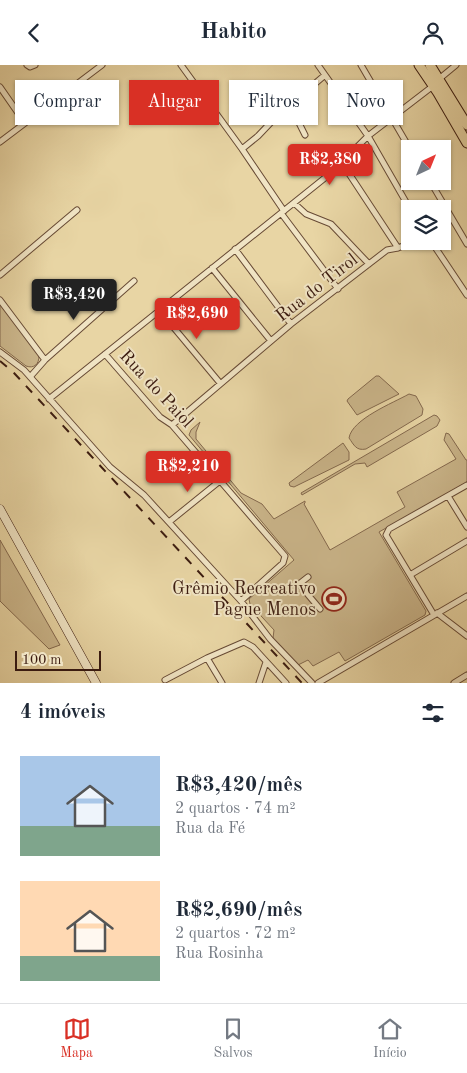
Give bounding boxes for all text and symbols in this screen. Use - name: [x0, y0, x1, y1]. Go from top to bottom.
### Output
- icon: back: [20, 19, 48, 47]
- icon: person: [419, 19, 447, 47]
- text: Habito: [200, 21, 267, 43]
- chip: Comprar: [15, 80, 119, 125]
- chip: Alugar: [129, 80, 219, 125]
- chip: Filtros: [229, 80, 318, 125]
- chip: Novo: [328, 80, 403, 125]
- north arrow: [401, 140, 451, 190]
- map controls: [401, 140, 451, 250]
- pin: R$2,380: [284, 143, 376, 186]
- text: R$2,380: [299, 152, 361, 168]
- button: layers: [401, 200, 451, 250]
- street label: Rua do Tirol: [273, 250, 362, 325]
- pin: R$3,420: [28, 279, 120, 321]
- text: R$3,420: [43, 287, 105, 303]
- pin: R$2,690: [151, 297, 243, 340]
- text: R$2,690: [166, 306, 228, 322]
- street label: Rua do Paiol: [116, 347, 196, 431]
- pin: R$2,210: [142, 451, 234, 493]
- text: R$2,210: [157, 459, 219, 475]
- place label: Grêmio Recreativo Pague Menos: [172, 580, 316, 619]
- sports icon: Grêmio Recreativo Pague Menos: [321, 586, 347, 612]
- scale bar: [15, 648, 101, 671]
- text: 100 m: [22, 653, 61, 667]
- icon: filters: [419, 699, 447, 727]
- text: 4 imóveis: [20, 702, 105, 723]
- text: R$3,420/mês: [175, 775, 302, 796]
- icon: home: [60, 776, 120, 836]
- text: 2 quartos · 74 m²: [175, 801, 296, 817]
- text: Rua da Fé: [175, 821, 245, 837]
- text: R$2,690/mês: [175, 900, 302, 921]
- icon: home: [60, 901, 120, 961]
- text: 2 quartos · 72 m²: [175, 926, 296, 942]
- text: Rua Rosinha: [175, 946, 263, 962]
- tab: Mapa: [60, 1015, 93, 1062]
- tab: Salvos: [213, 1015, 253, 1062]
- tab: Início: [373, 1015, 407, 1062]

